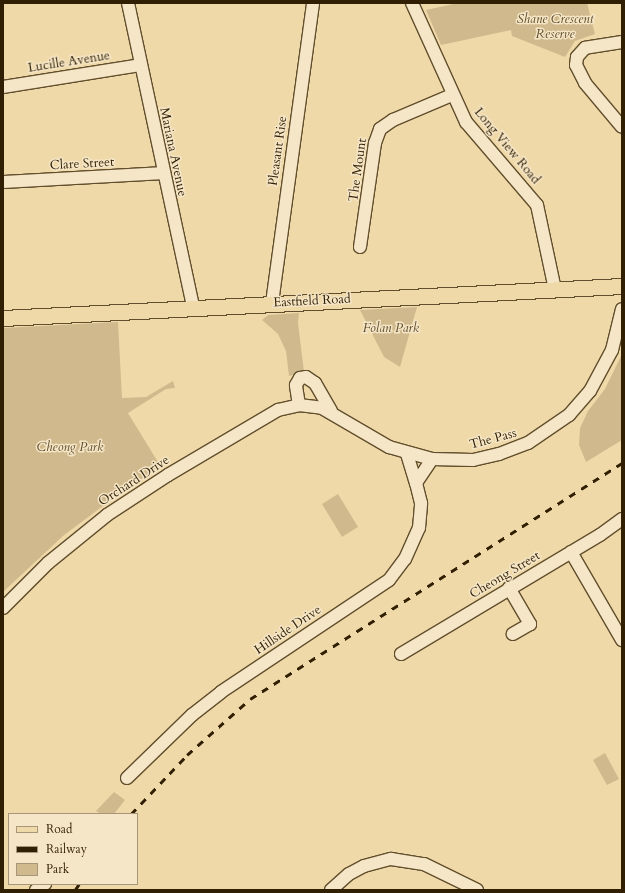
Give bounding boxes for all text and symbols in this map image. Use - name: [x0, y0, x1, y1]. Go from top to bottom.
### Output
- park label: Shane Crescent Reserve: [517, 12, 593, 43]
- street label: Lucille Avenue: [27, 48, 111, 76]
- street label: Long View Road: [471, 105, 543, 187]
- street label: Mariana Avenue: [156, 106, 190, 198]
- street label: Pleasant Rise: [265, 115, 291, 187]
- street label: The Mount: [346, 137, 370, 203]
- street label: Clare Street: [49, 155, 115, 173]
- street label: Eastfield Road: [273, 291, 351, 311]
- park label: Folan Park: [363, 320, 419, 336]
- street label: The Pass: [468, 425, 518, 453]
- park label: Cheong Park: [37, 439, 103, 455]
- street label: Orchard Drive: [96, 452, 172, 510]
- street label: Cheong Street: [467, 548, 543, 602]
- street label: Hillside Drive: [252, 602, 324, 658]
- legend: [8, 813, 138, 885]
- text: Road: [46, 821, 72, 837]
- text: Railway: [46, 841, 87, 857]
- text: Park: [46, 861, 69, 877]

